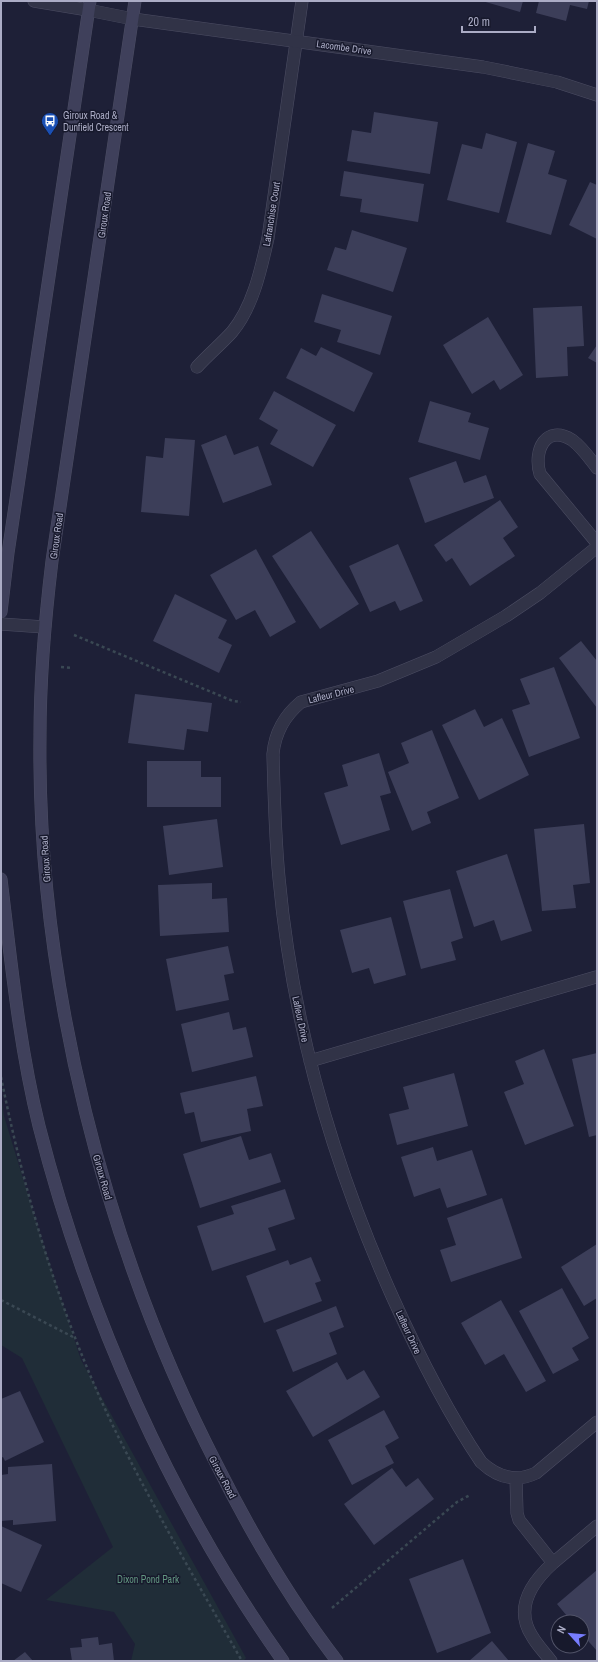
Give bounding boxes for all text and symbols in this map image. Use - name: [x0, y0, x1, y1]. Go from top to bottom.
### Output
- scale bar: [462, 8, 535, 34]
- text: 20 m: [468, 14, 490, 30]
- street label: Lacombe Drive: [315, 37, 373, 58]
- place label: Giroux Road & Dunfield Crescent: [63, 109, 129, 134]
- bus stop icon: Giroux Road & Dunfield Crescent: [40, 111, 60, 136]
- street label: Lafranchise Court: [260, 180, 283, 247]
- street label: Giroux Road: [95, 191, 114, 239]
- street label: Giroux Road: [47, 512, 66, 560]
- street label: Lafleur Drive: [307, 682, 356, 706]
- street label: Giroux Road: [37, 835, 54, 883]
- street label: Lafleur Drive: [289, 995, 312, 1044]
- street label: Giroux Road: [90, 1153, 115, 1201]
- street label: Lafleur Drive: [393, 1308, 425, 1357]
- street label: Giroux Road: [206, 1454, 239, 1501]
- park label: Dixon Pond Park: [117, 1573, 180, 1586]
- north arrow: [550, 1614, 590, 1654]
- text: N: [553, 1623, 569, 1636]

